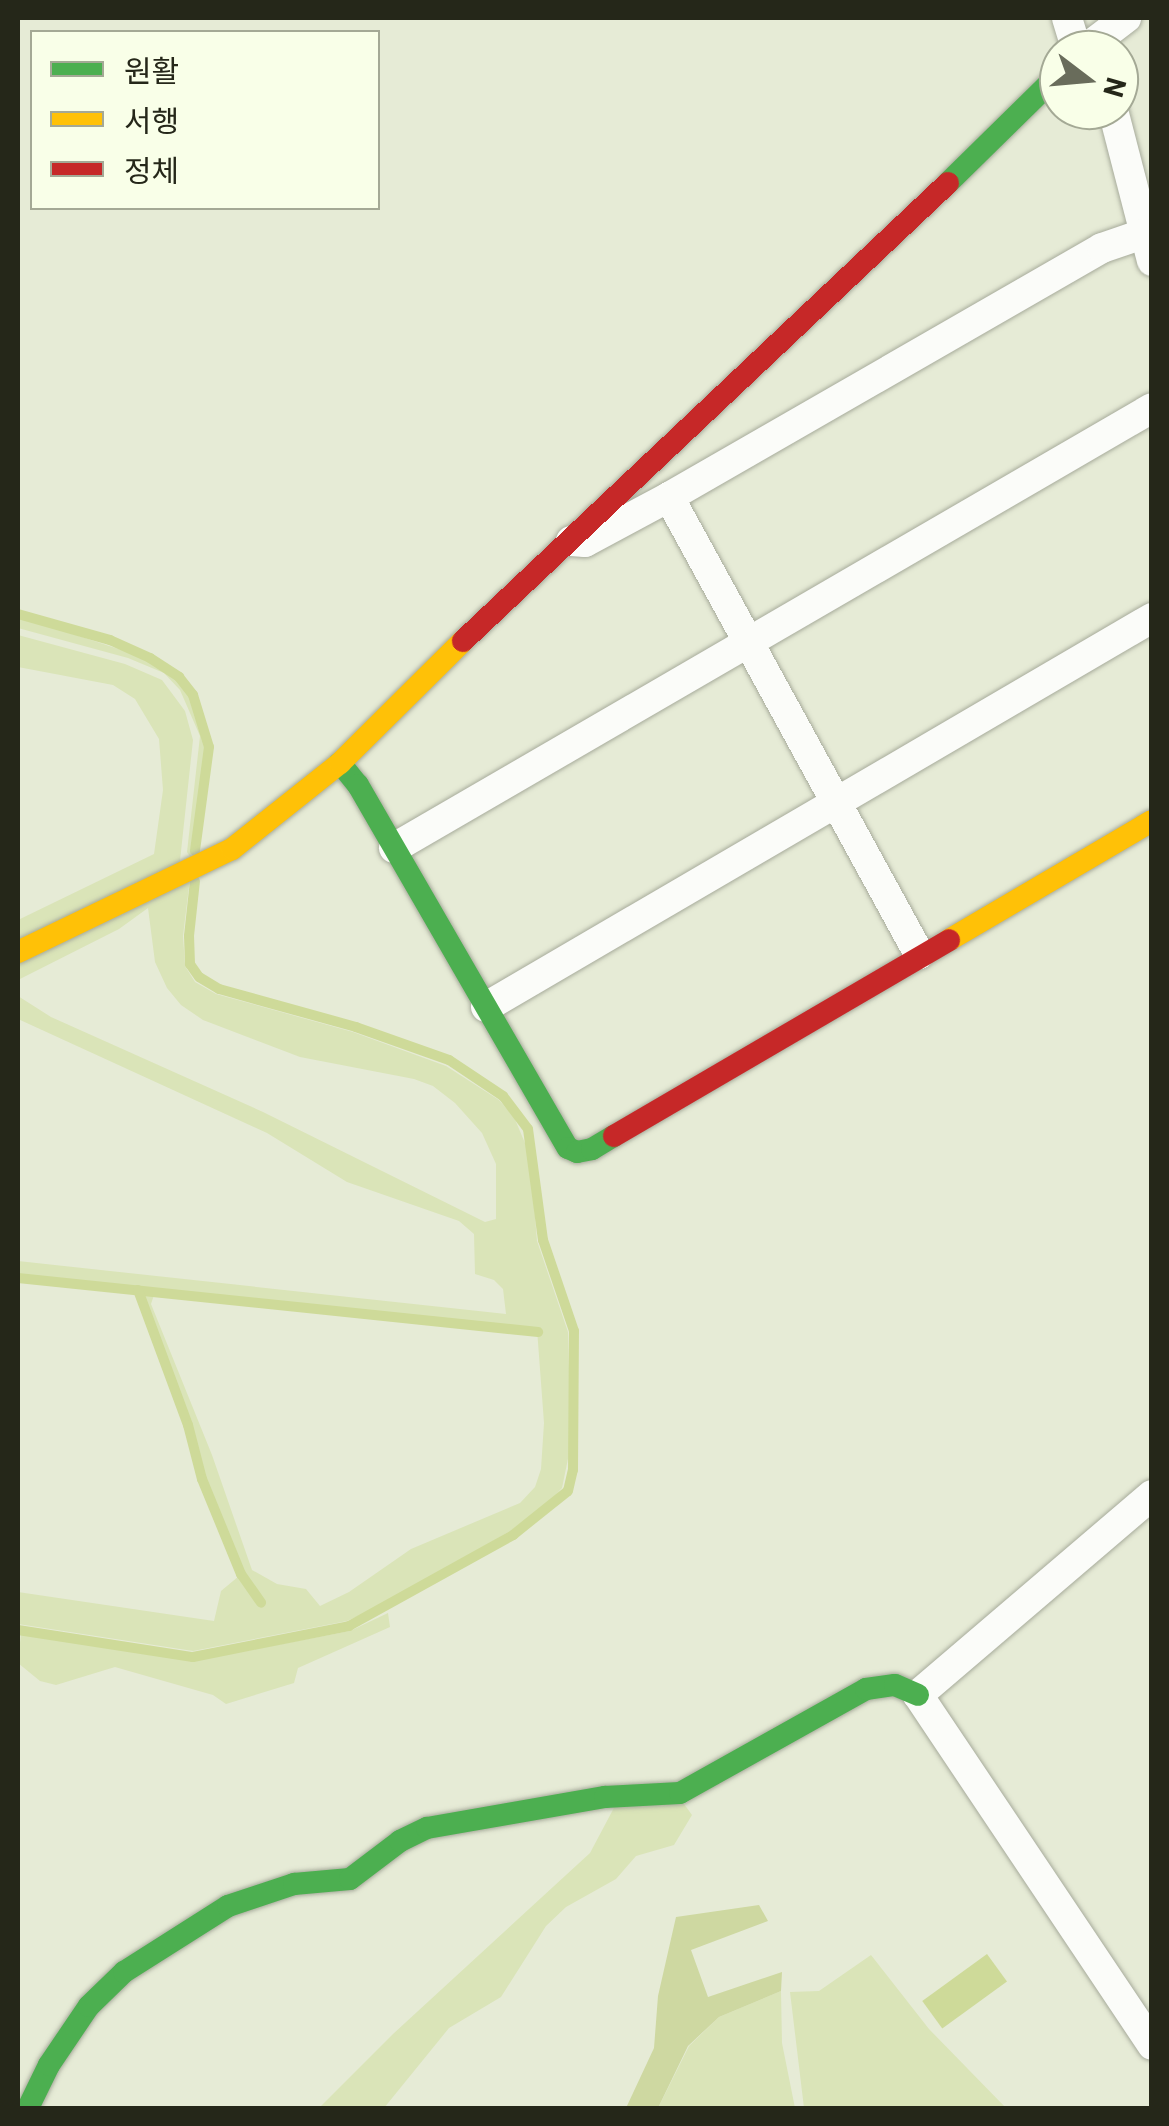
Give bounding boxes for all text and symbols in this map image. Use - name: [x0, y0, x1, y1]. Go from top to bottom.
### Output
- legend: [30, 30, 380, 210]
- north arrow: [1039, 30, 1139, 130]
- text: 원활: [124, 52, 179, 88]
- text: N: [1097, 74, 1135, 101]
- text: 서행: [124, 102, 179, 138]
- text: 정체: [124, 152, 179, 188]

